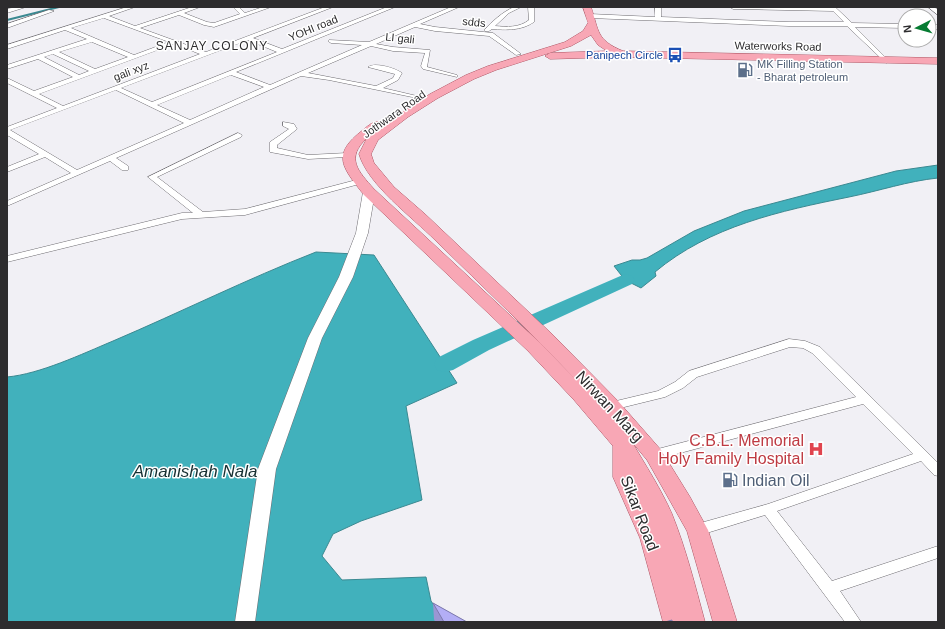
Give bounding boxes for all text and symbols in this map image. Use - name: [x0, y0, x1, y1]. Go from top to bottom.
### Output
- north arrow: [897, 8, 937, 48]
- street label: YOHI road: [287, 13, 339, 43]
- street label: sdds: [462, 15, 487, 29]
- text: N: [901, 24, 913, 34]
- street label: LI gali: [385, 30, 415, 46]
- district label: SANJAY COLONY: [156, 39, 268, 53]
- street label: Waterworks Road: [734, 39, 822, 53]
- bus stop icon: Panipech Circle: [666, 46, 684, 64]
- place label: Panipech Circle: [586, 49, 663, 61]
- place label: MK Filling Station - Bharat petroleum: [757, 58, 848, 83]
- street label: gali xyz: [112, 59, 150, 83]
- fuel station icon: MK Filling Station - Bharat petroleum: [736, 61, 754, 79]
- street label: Jothwara Road: [360, 88, 428, 140]
- street label: Nirwan Marg: [572, 367, 647, 445]
- place label: C.B.L. Memorial Holy Family Hospital: [658, 432, 804, 467]
- hospital icon: C.B.L. Memorial Holy Family Hospital: [807, 440, 825, 458]
- water label: Amanishah Nala: [132, 462, 257, 481]
- fuel station icon: Indian Oil: [721, 471, 739, 489]
- place label: Indian Oil: [742, 472, 810, 489]
- street label: Sikar Road: [617, 473, 662, 553]

